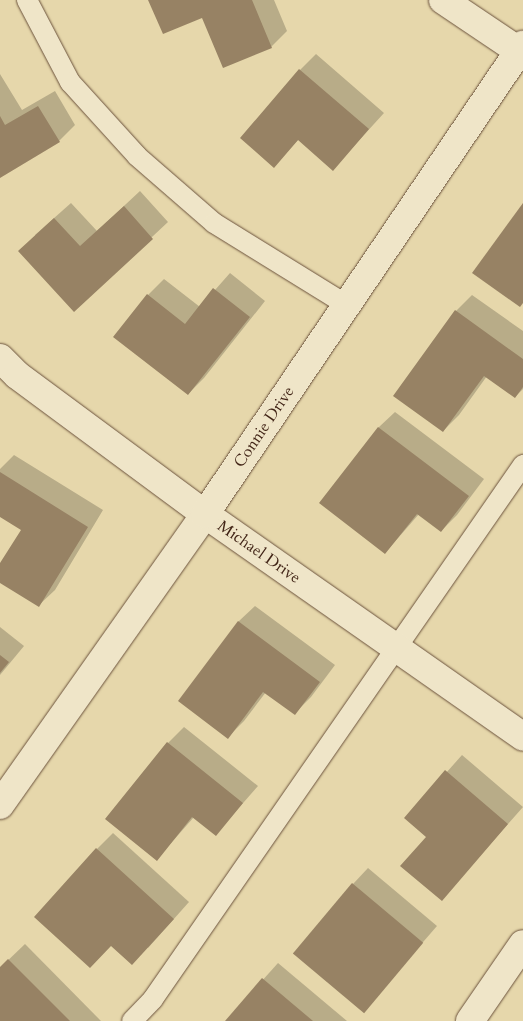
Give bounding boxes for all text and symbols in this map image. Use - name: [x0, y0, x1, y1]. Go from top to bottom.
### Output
- street label: Connie Drive: [230, 383, 298, 471]
- street label: Michael Drive: [214, 516, 304, 588]

